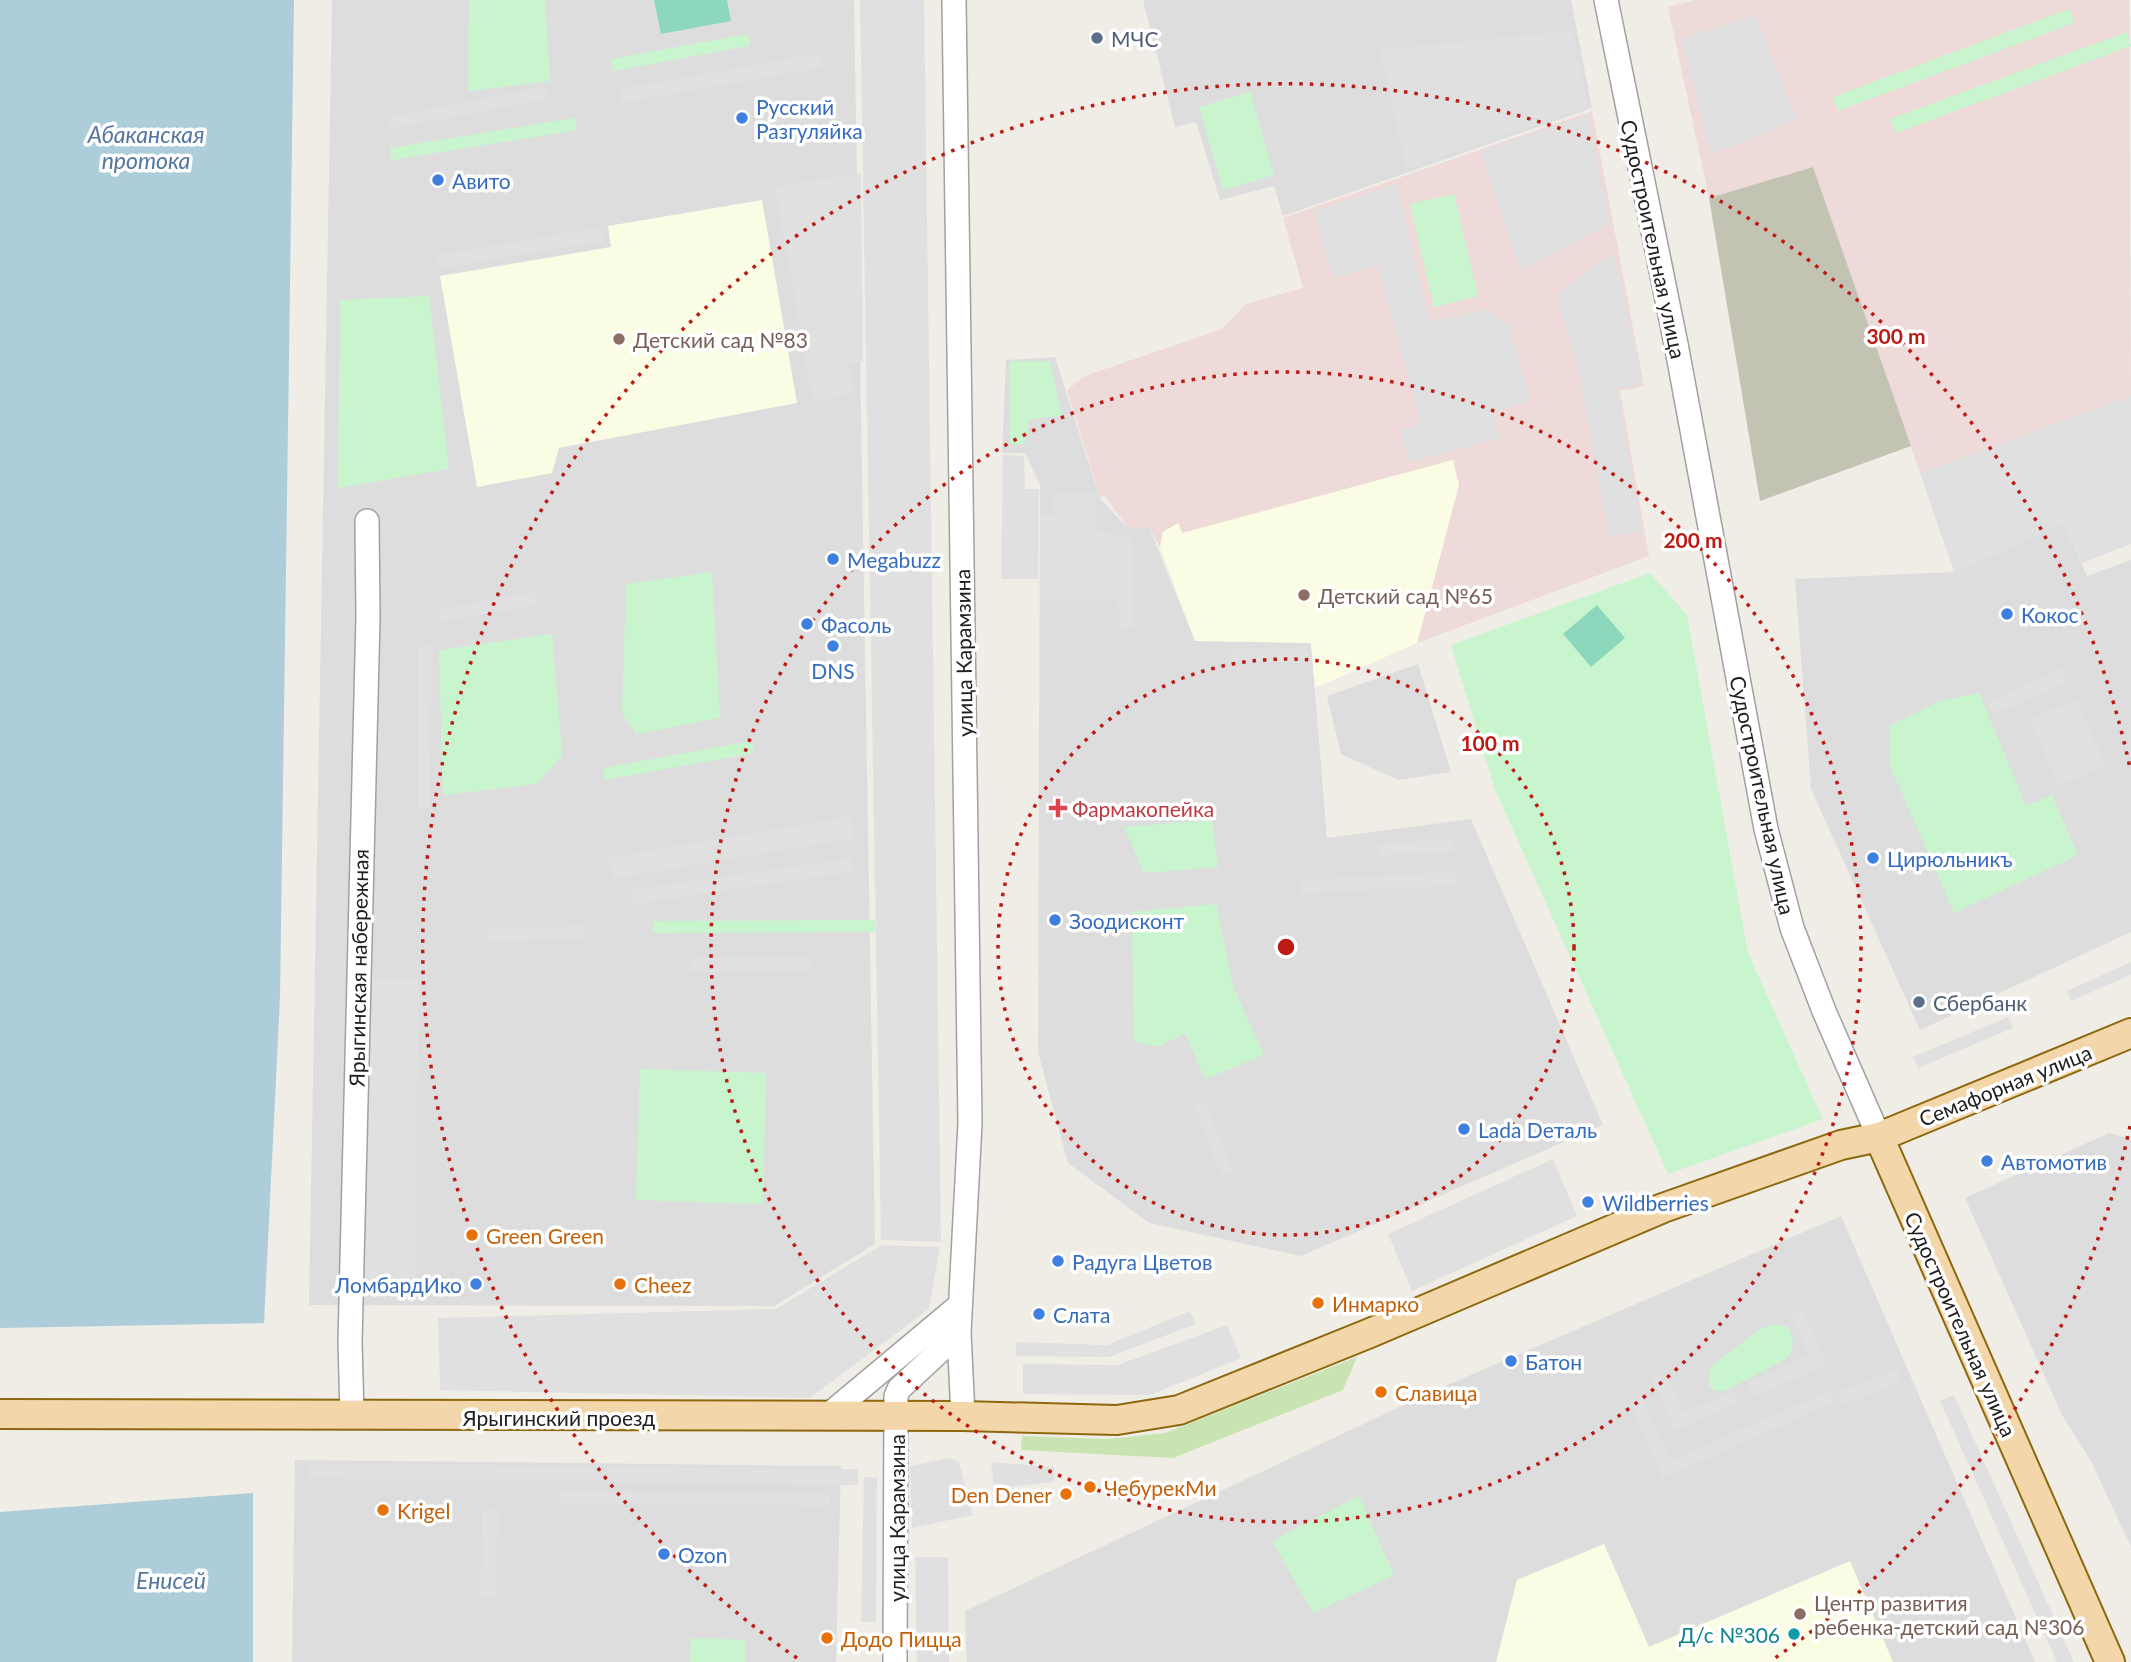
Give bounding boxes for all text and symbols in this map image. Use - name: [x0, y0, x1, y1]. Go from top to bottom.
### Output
- place label: МЧС: [1111, 26, 1158, 51]
- marker: МЧС: [1089, 30, 1105, 46]
- place label: Русский Разгуляйка: [756, 94, 863, 143]
- marker: Русский Разгуляйка: [734, 110, 750, 126]
- street label: Судостроительная улица: [1616, 117, 1692, 361]
- water label: Абаканская протока: [86, 120, 205, 174]
- place label: Авито: [452, 168, 511, 193]
- marker: Авито: [430, 172, 446, 188]
- text: 300 m: [1866, 323, 1926, 348]
- place label: Детский сад №83: [633, 327, 808, 352]
- marker: Детский сад №83: [611, 331, 627, 347]
- text: 200 m: [1663, 527, 1723, 552]
- place label: Megabuzz: [847, 547, 941, 572]
- marker: Megabuzz: [825, 551, 841, 567]
- street label: улица Карамзина: [949, 569, 977, 737]
- place label: Детский сад №65: [1318, 583, 1493, 608]
- marker: Детский сад №65: [1296, 587, 1312, 603]
- place label: Кокос: [2021, 602, 2079, 627]
- marker: Кокос: [1999, 606, 2015, 622]
- place label: Фасоль: [821, 612, 891, 637]
- marker: Фасоль: [799, 616, 815, 632]
- marker: DNS: [825, 638, 841, 654]
- place label: DNS: [811, 658, 855, 683]
- street label: Судостроительная улица: [1725, 673, 1801, 917]
- text: 100 m: [1460, 730, 1520, 755]
- place label: Фармакопейка: [1072, 796, 1214, 821]
- marker: Фармакопейка: [1050, 800, 1066, 816]
- place label: Цирюльникъ: [1887, 846, 2013, 871]
- street label: Ярыгинская набережная: [343, 849, 373, 1088]
- marker: Цирюльникъ: [1865, 850, 1881, 866]
- place label: Зоодисконт: [1069, 908, 1185, 933]
- marker: Зоодисконт: [1047, 912, 1063, 928]
- centre of rings: [1274, 935, 1298, 959]
- place label: Сбербанк: [1933, 990, 2027, 1015]
- marker: Сбербанк: [1911, 994, 1927, 1010]
- street label: Семафорная улица: [1915, 1039, 2095, 1131]
- place label: Lada Dеталь: [1478, 1117, 1597, 1142]
- marker: Lada Dеталь: [1456, 1121, 1472, 1137]
- place label: Автомотив: [2001, 1149, 2107, 1174]
- marker: Автомотив: [1979, 1153, 1995, 1169]
- place label: Wildberries: [1602, 1190, 1709, 1215]
- marker: Wildberries: [1580, 1194, 1596, 1210]
- street label: Судостроительная улица: [1900, 1208, 2022, 1440]
- place label: Green Green: [486, 1223, 604, 1248]
- marker: Green Green: [464, 1227, 480, 1243]
- place label: Радуга Цветов: [1072, 1249, 1212, 1274]
- marker: Радуга Цветов: [1050, 1253, 1066, 1269]
- place label: ЛомбардИко: [334, 1272, 462, 1297]
- place label: Cheez: [634, 1272, 691, 1297]
- marker: ЛомбардИко: [468, 1276, 484, 1292]
- marker: Cheez: [612, 1276, 628, 1292]
- place label: Инмарко: [1332, 1291, 1419, 1316]
- marker: Инмарко: [1310, 1295, 1326, 1311]
- place label: Слата: [1053, 1302, 1110, 1327]
- marker: Слата: [1031, 1306, 1047, 1322]
- place label: Батон: [1525, 1349, 1582, 1374]
- marker: Батон: [1503, 1353, 1519, 1369]
- place label: Славица: [1395, 1380, 1477, 1405]
- marker: Славица: [1373, 1384, 1389, 1400]
- street label: Ярыгинский проезд: [462, 1405, 655, 1430]
- street label: улица Карамзина: [884, 1434, 909, 1602]
- place label: ЧебурекМи: [1104, 1475, 1217, 1500]
- marker: ЧебурекМи: [1082, 1479, 1098, 1495]
- place label: Den Dener: [951, 1482, 1052, 1507]
- marker: Den Dener: [1058, 1486, 1074, 1502]
- place label: Krigel: [397, 1498, 450, 1523]
- marker: Krigel: [375, 1502, 391, 1518]
- place label: Ozon: [678, 1542, 728, 1567]
- marker: Ozon: [656, 1546, 672, 1562]
- water label: Енисей: [136, 1566, 206, 1594]
- place label: Центр развития ребенка-детский сад №306: [1814, 1590, 2084, 1639]
- marker: Центр развития ребенка-детский сад №306: [1792, 1606, 1808, 1622]
- place label: Д/с №306: [1679, 1622, 1780, 1647]
- place label: Додо Пицца: [841, 1626, 962, 1651]
- marker: Д/с №306: [1786, 1626, 1802, 1642]
- marker: Додо Пицца: [819, 1630, 835, 1646]

